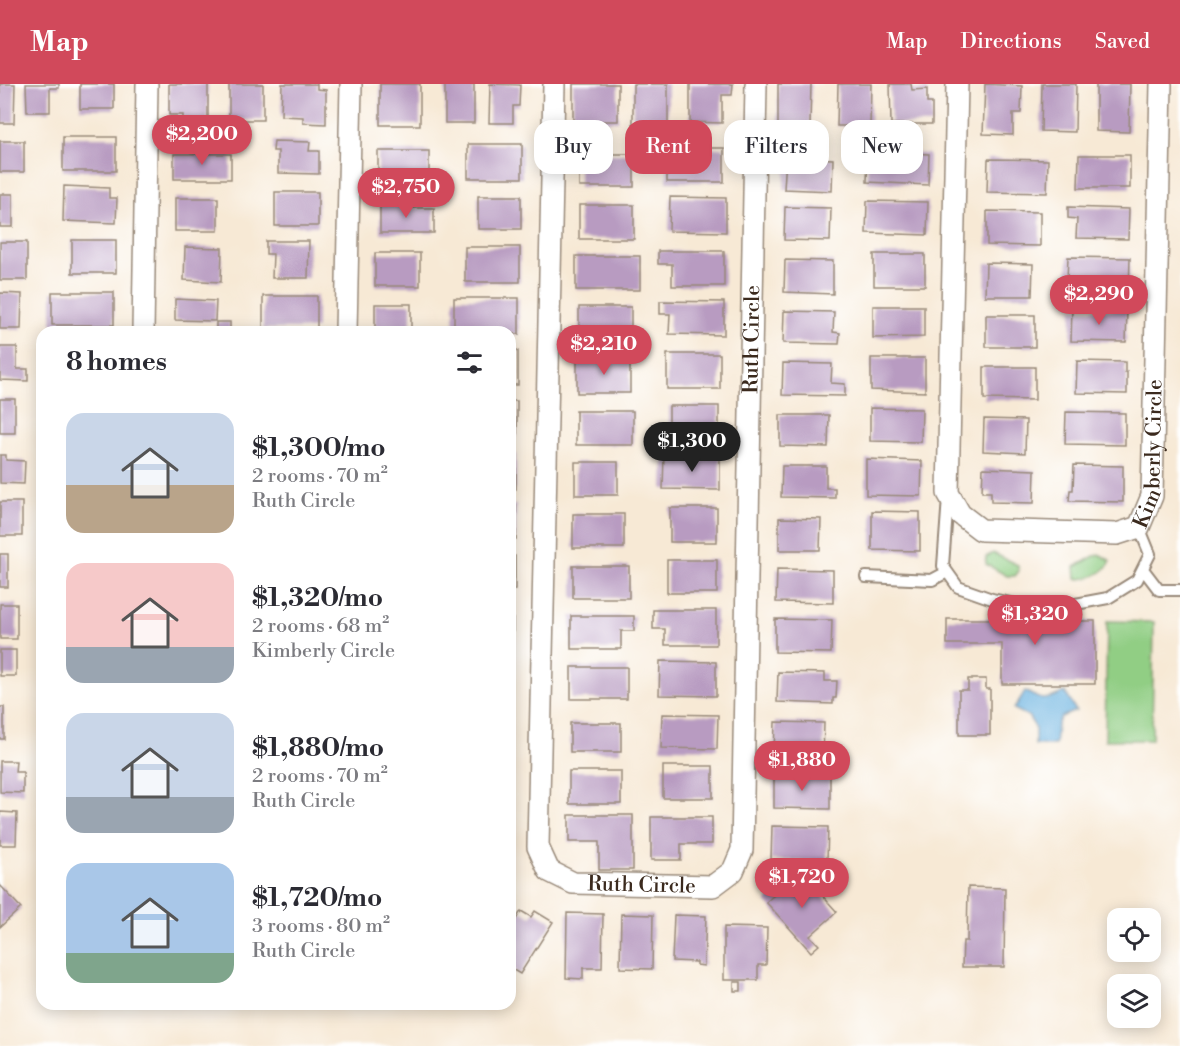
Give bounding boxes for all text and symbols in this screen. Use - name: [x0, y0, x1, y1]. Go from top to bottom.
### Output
- text: Map: [30, 25, 89, 60]
- text: Map: [886, 29, 928, 55]
- text: Directions: [961, 29, 1062, 55]
- text: Saved: [1095, 29, 1150, 55]
- pin: $2,200: [153, 115, 251, 166]
- chip: Buy: [534, 120, 613, 174]
- chip: Rent: [625, 120, 712, 174]
- chip: Filters: [724, 120, 829, 174]
- chip: New: [841, 120, 923, 174]
- text: $2,200: [166, 122, 238, 147]
- pin: $2,750: [357, 168, 455, 219]
- text: $2,750: [372, 175, 440, 200]
- pin: $2,290: [1050, 275, 1148, 326]
- text: $2,290: [1064, 282, 1134, 307]
- street label: Ruth Circle: [738, 285, 766, 394]
- pin: $2,210: [555, 325, 653, 376]
- text: $2,210: [571, 332, 637, 357]
- text: 8 homes: [66, 346, 167, 378]
- icon: filters: [453, 346, 486, 379]
- street label: Kimberly Circle: [1128, 379, 1169, 532]
- pin: $1,300: [643, 422, 741, 473]
- text: $1,300: [658, 429, 727, 454]
- text: $1,300/mo: [252, 432, 386, 464]
- icon: home: [114, 437, 186, 509]
- text: 2 rooms · 70 m²: [252, 464, 388, 489]
- text: Ruth Circle: [252, 489, 355, 514]
- text: $1,320/mo: [252, 582, 383, 614]
- icon: home: [114, 587, 186, 659]
- pin: $1,320: [986, 595, 1084, 646]
- text: $1,320: [1002, 602, 1068, 627]
- text: 2 rooms · 68 m²: [252, 614, 389, 639]
- text: Kimberly Circle: [252, 639, 395, 664]
- text: $1,880/mo: [252, 732, 384, 764]
- icon: home: [114, 737, 186, 809]
- pin: $1,880: [753, 741, 851, 792]
- text: $1,880: [768, 748, 836, 773]
- text: 2 rooms · 70 m²: [252, 764, 388, 789]
- text: Ruth Circle: [252, 789, 355, 814]
- pin: $1,720: [753, 858, 851, 909]
- text: $1,720: [769, 865, 835, 890]
- street label: Ruth Circle: [587, 871, 696, 900]
- text: $1,720/mo: [252, 882, 382, 914]
- icon: home: [114, 887, 186, 959]
- map controls: [1107, 908, 1161, 1028]
- button: locate: [1107, 908, 1161, 962]
- text: 3 rooms · 80 m²: [252, 914, 390, 939]
- text: Ruth Circle: [252, 939, 355, 964]
- button: layers: [1107, 974, 1161, 1028]

